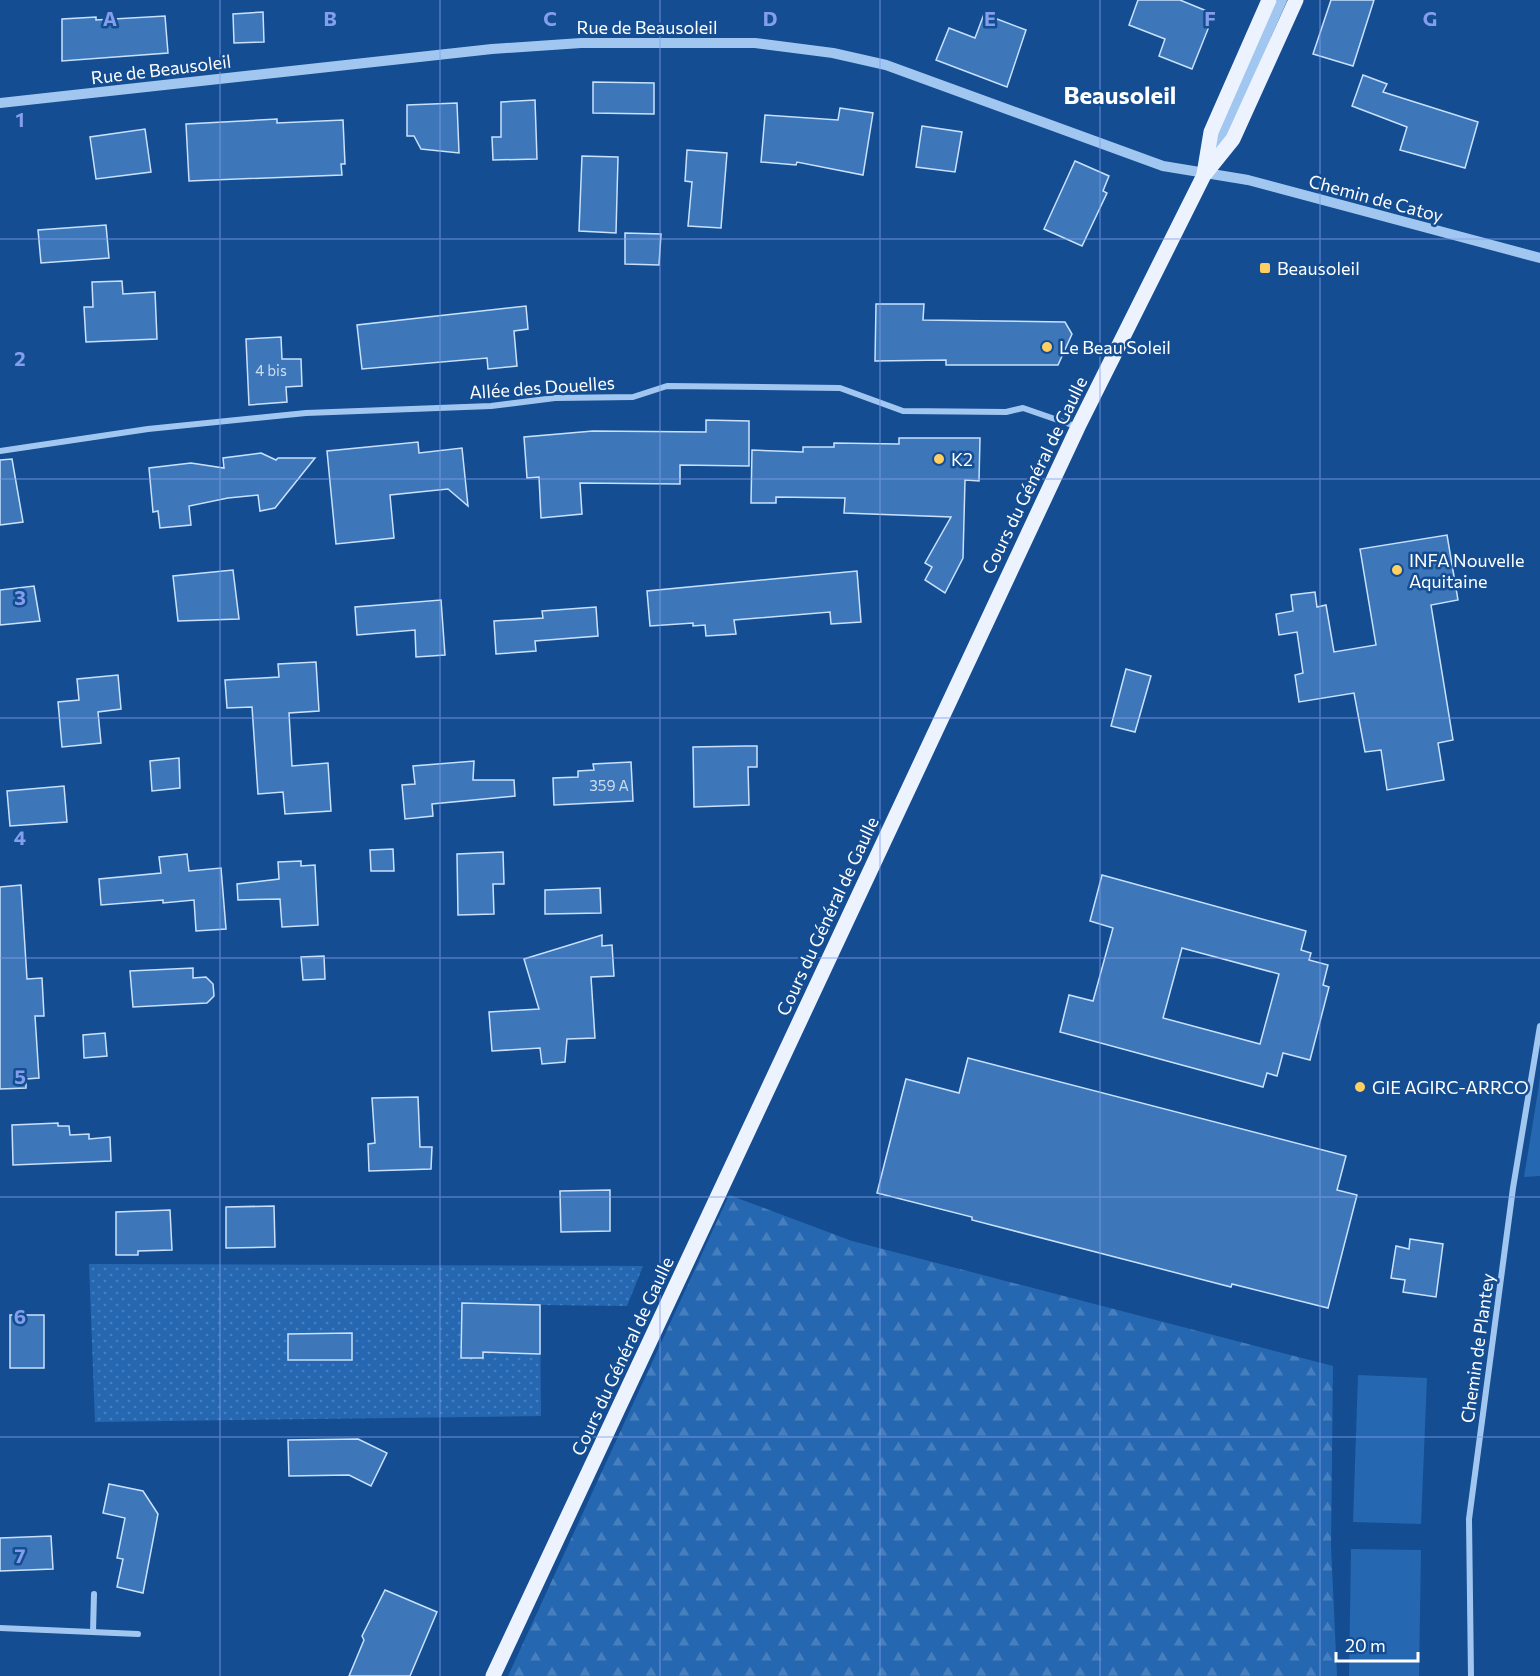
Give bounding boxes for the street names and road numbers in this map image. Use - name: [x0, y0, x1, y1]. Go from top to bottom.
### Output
- street label: Rue de Beausoleil: [576, 16, 718, 38]
- street label: Rue de Beausoleil: [90, 49, 232, 89]
- street label: Chemin de Catoy: [1306, 169, 1446, 227]
- street label: Allée des Douelles: [468, 371, 616, 403]
- street label: Cours du Général de Gaulle: [977, 373, 1091, 577]
- street label: Cours du Général de Gaulle: [771, 813, 883, 1019]
- street label: Cours du Général de Gaulle: [566, 1253, 678, 1459]
- street label: Chemin de Plantey: [1456, 1272, 1498, 1424]

